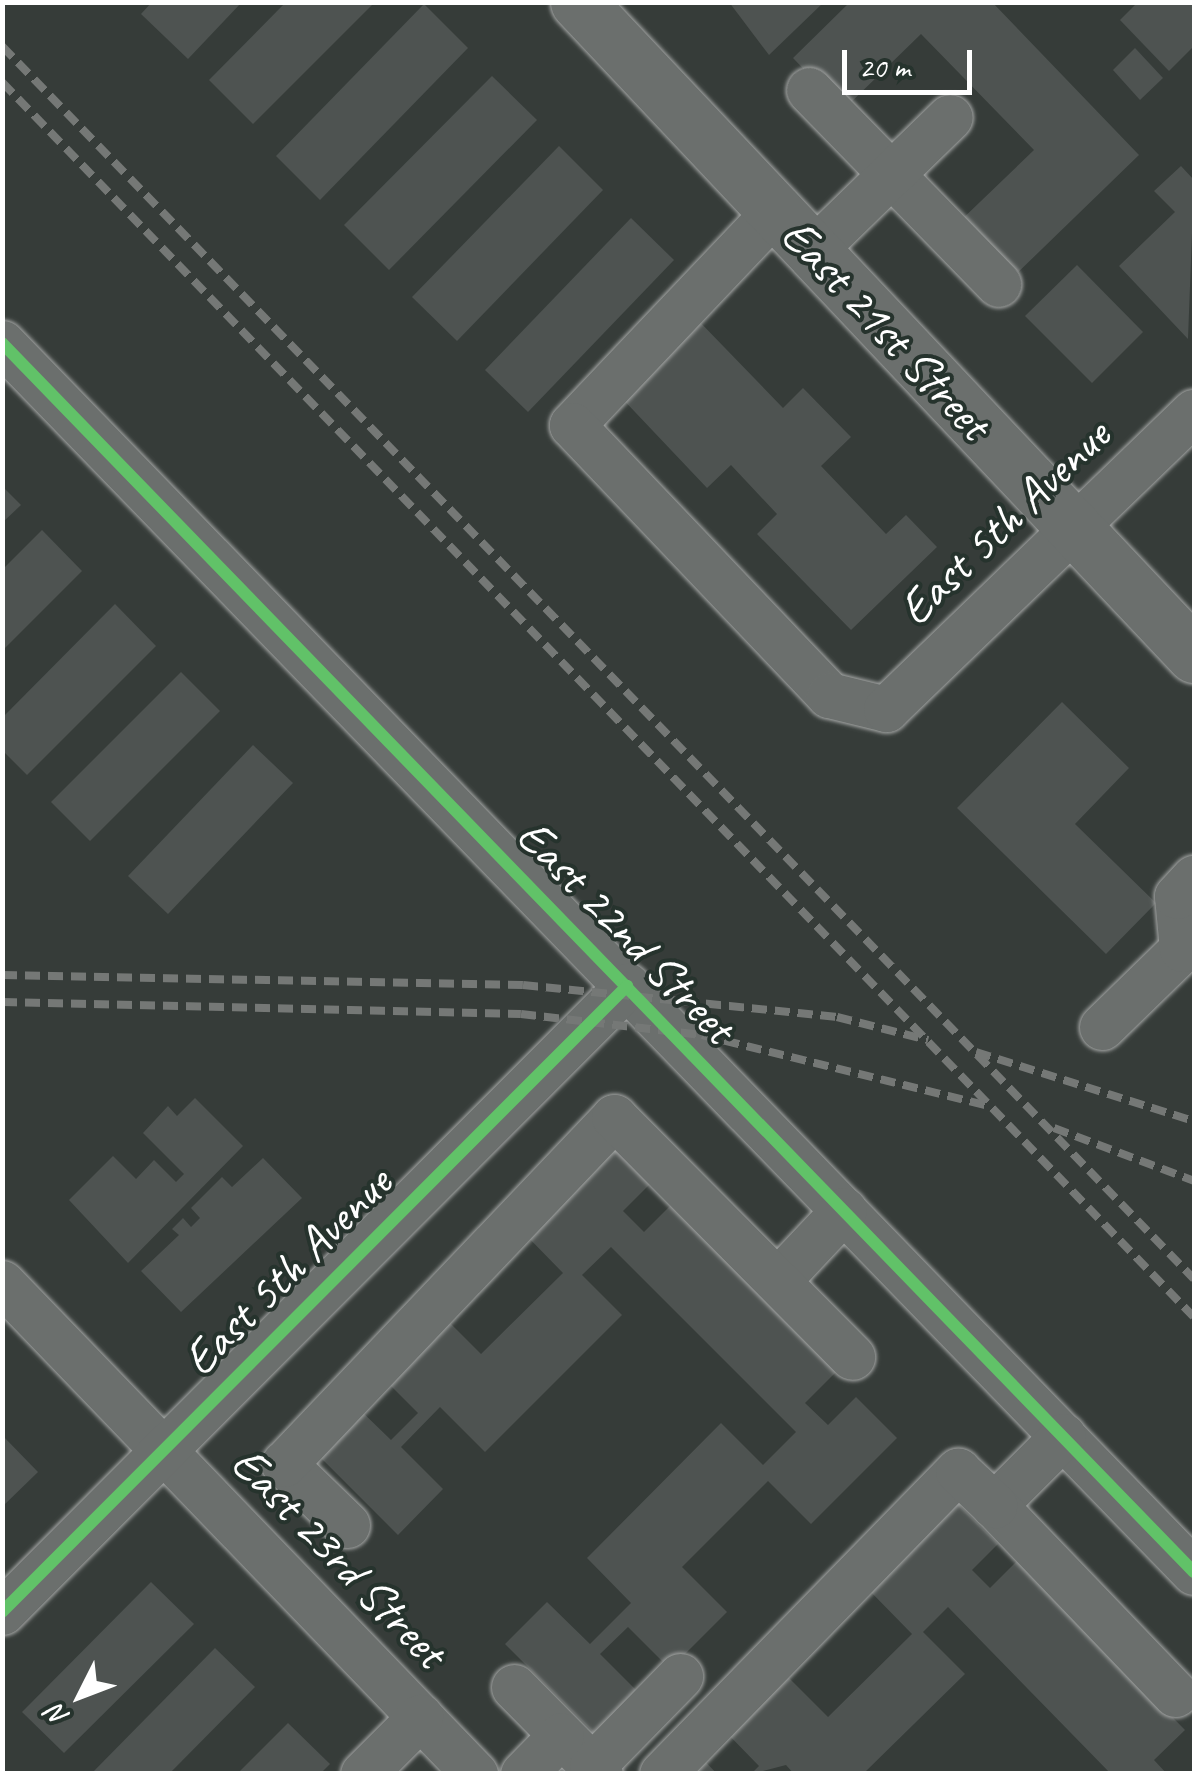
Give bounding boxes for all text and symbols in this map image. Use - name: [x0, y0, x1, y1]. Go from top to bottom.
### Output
- scale bar: [847, 30, 977, 92]
- text: 20 m: [859, 48, 910, 86]
- street label: East 21st Street: [769, 206, 1003, 452]
- street label: East 5th Avenue: [886, 407, 1122, 637]
- street label: East 22nd Street: [505, 807, 747, 1055]
- street label: East 5th Avenue: [171, 1155, 403, 1387]
- street label: East 23rd Street: [219, 1434, 459, 1680]
- north arrow: [30, 1646, 130, 1746]
- text: N: [39, 1698, 76, 1735]

